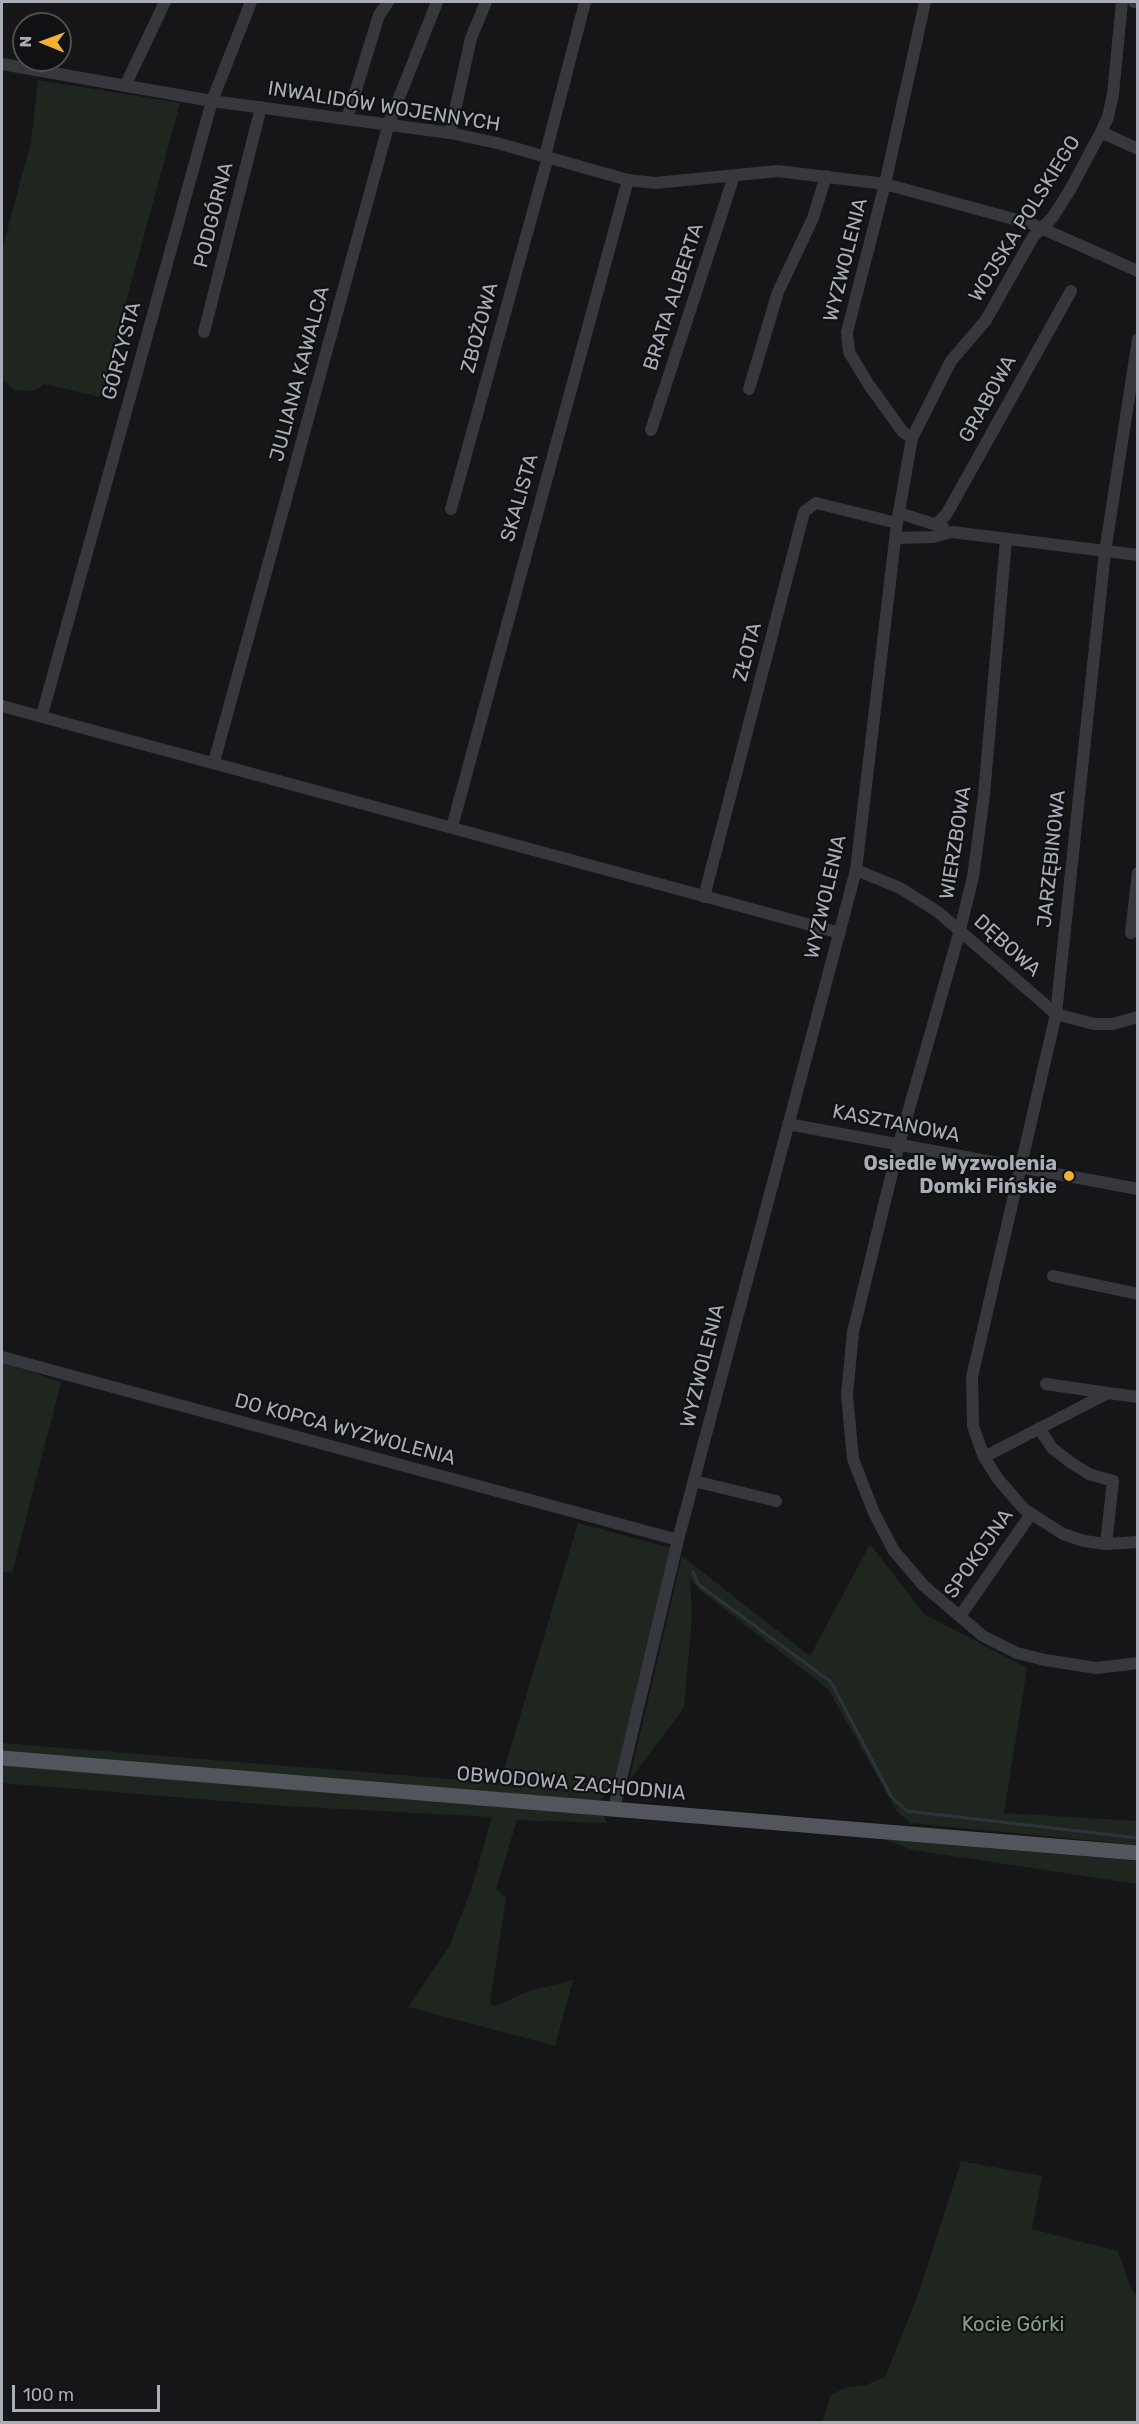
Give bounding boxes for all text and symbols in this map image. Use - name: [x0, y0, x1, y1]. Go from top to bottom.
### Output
- north arrow: [12, 12, 72, 72]
- text: N: [16, 36, 35, 48]
- street label: INWALIDÓW WOJENNYCH: [266, 77, 502, 137]
- street label: WOJSKA POLSKIEGO: [964, 131, 1086, 307]
- street label: PODGÓRNA: [189, 160, 239, 270]
- street label: WYZWOLENIA: [819, 196, 873, 324]
- street label: BRATA ALBERTA: [639, 220, 709, 374]
- street label: ZBOŻOWA: [456, 280, 504, 376]
- street label: JULIANA KAWALCA: [265, 284, 335, 464]
- street label: GÓRZYSTA: [97, 299, 147, 403]
- street label: GRABOWA: [954, 351, 1022, 447]
- street label: SKALISTA: [496, 451, 544, 545]
- street label: ZŁOTA: [729, 620, 767, 684]
- street label: WIERZBOWA: [935, 785, 977, 901]
- street label: JARZĘBINOWA: [1033, 789, 1071, 929]
- street label: WYZWOLENIA: [800, 833, 852, 961]
- street label: DĘBOWA: [969, 910, 1045, 982]
- street label: KASZTANOWA: [830, 1100, 962, 1148]
- place label: Osiedle Wyzwolenia Domki Fińskie: [863, 1152, 1057, 1199]
- marker: Osiedle Wyzwolenia Domki Fińskie: [1062, 1169, 1076, 1183]
- street label: WYZWOLENIA: [676, 1302, 730, 1430]
- street label: DO KOPCA WYZWOLENIA: [232, 1389, 458, 1471]
- street label: SPOKOJNA: [939, 1505, 1019, 1603]
- street label: OBWODOWA ZACHODNIA: [455, 1762, 687, 1806]
- park label: Kocie Górki: [962, 2313, 1064, 2337]
- scale bar: [15, 2373, 164, 2411]
- text: 100 m: [23, 2384, 74, 2406]

